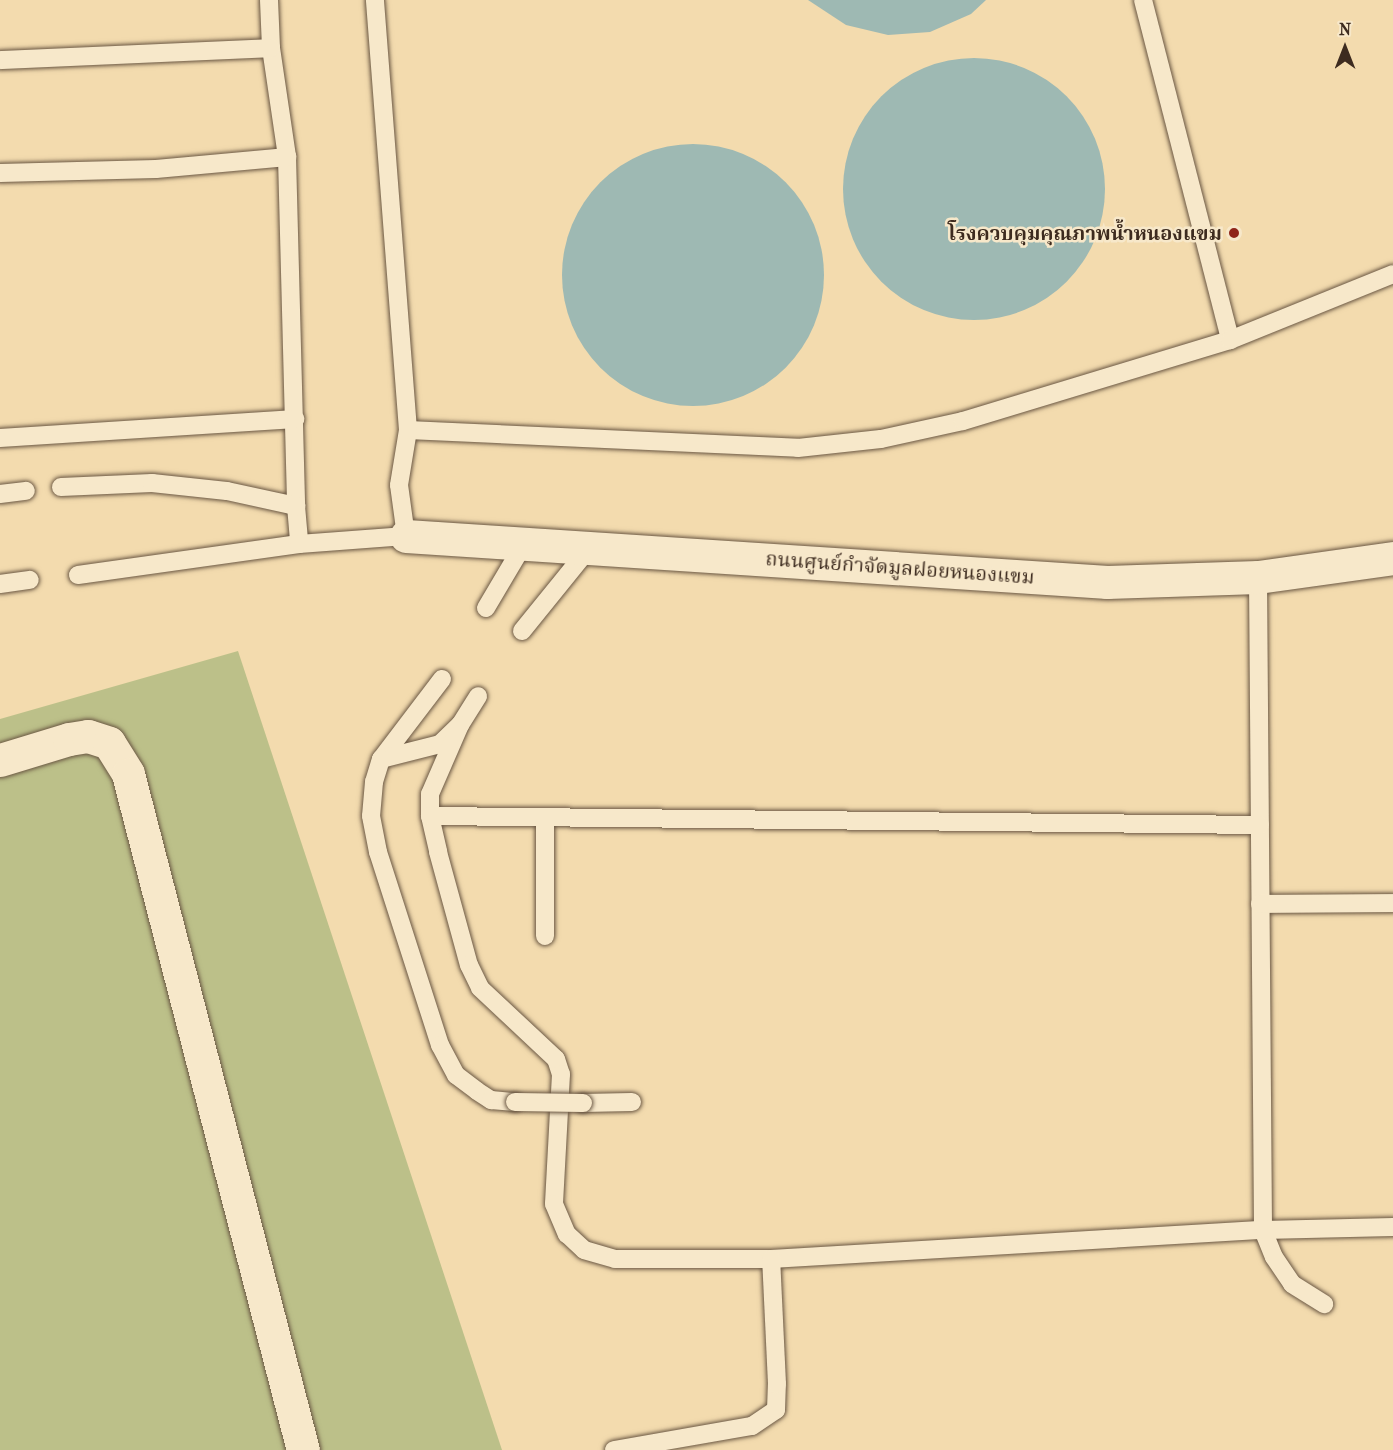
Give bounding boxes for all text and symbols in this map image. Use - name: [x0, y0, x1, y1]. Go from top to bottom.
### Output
- north arrow: [1315, 18, 1375, 78]
- text: N: [1339, 20, 1351, 39]
- place label: โรงควบคุมคุณภาพน้ำหนองแขม: [948, 221, 1222, 245]
- marker: โรงควบคุมคุณภาพน้ำหนองแขม: [1227, 226, 1241, 240]
- street label: ถนนศูนย์กำจัดมูลฝอยหนองแขม: [765, 547, 1035, 589]

